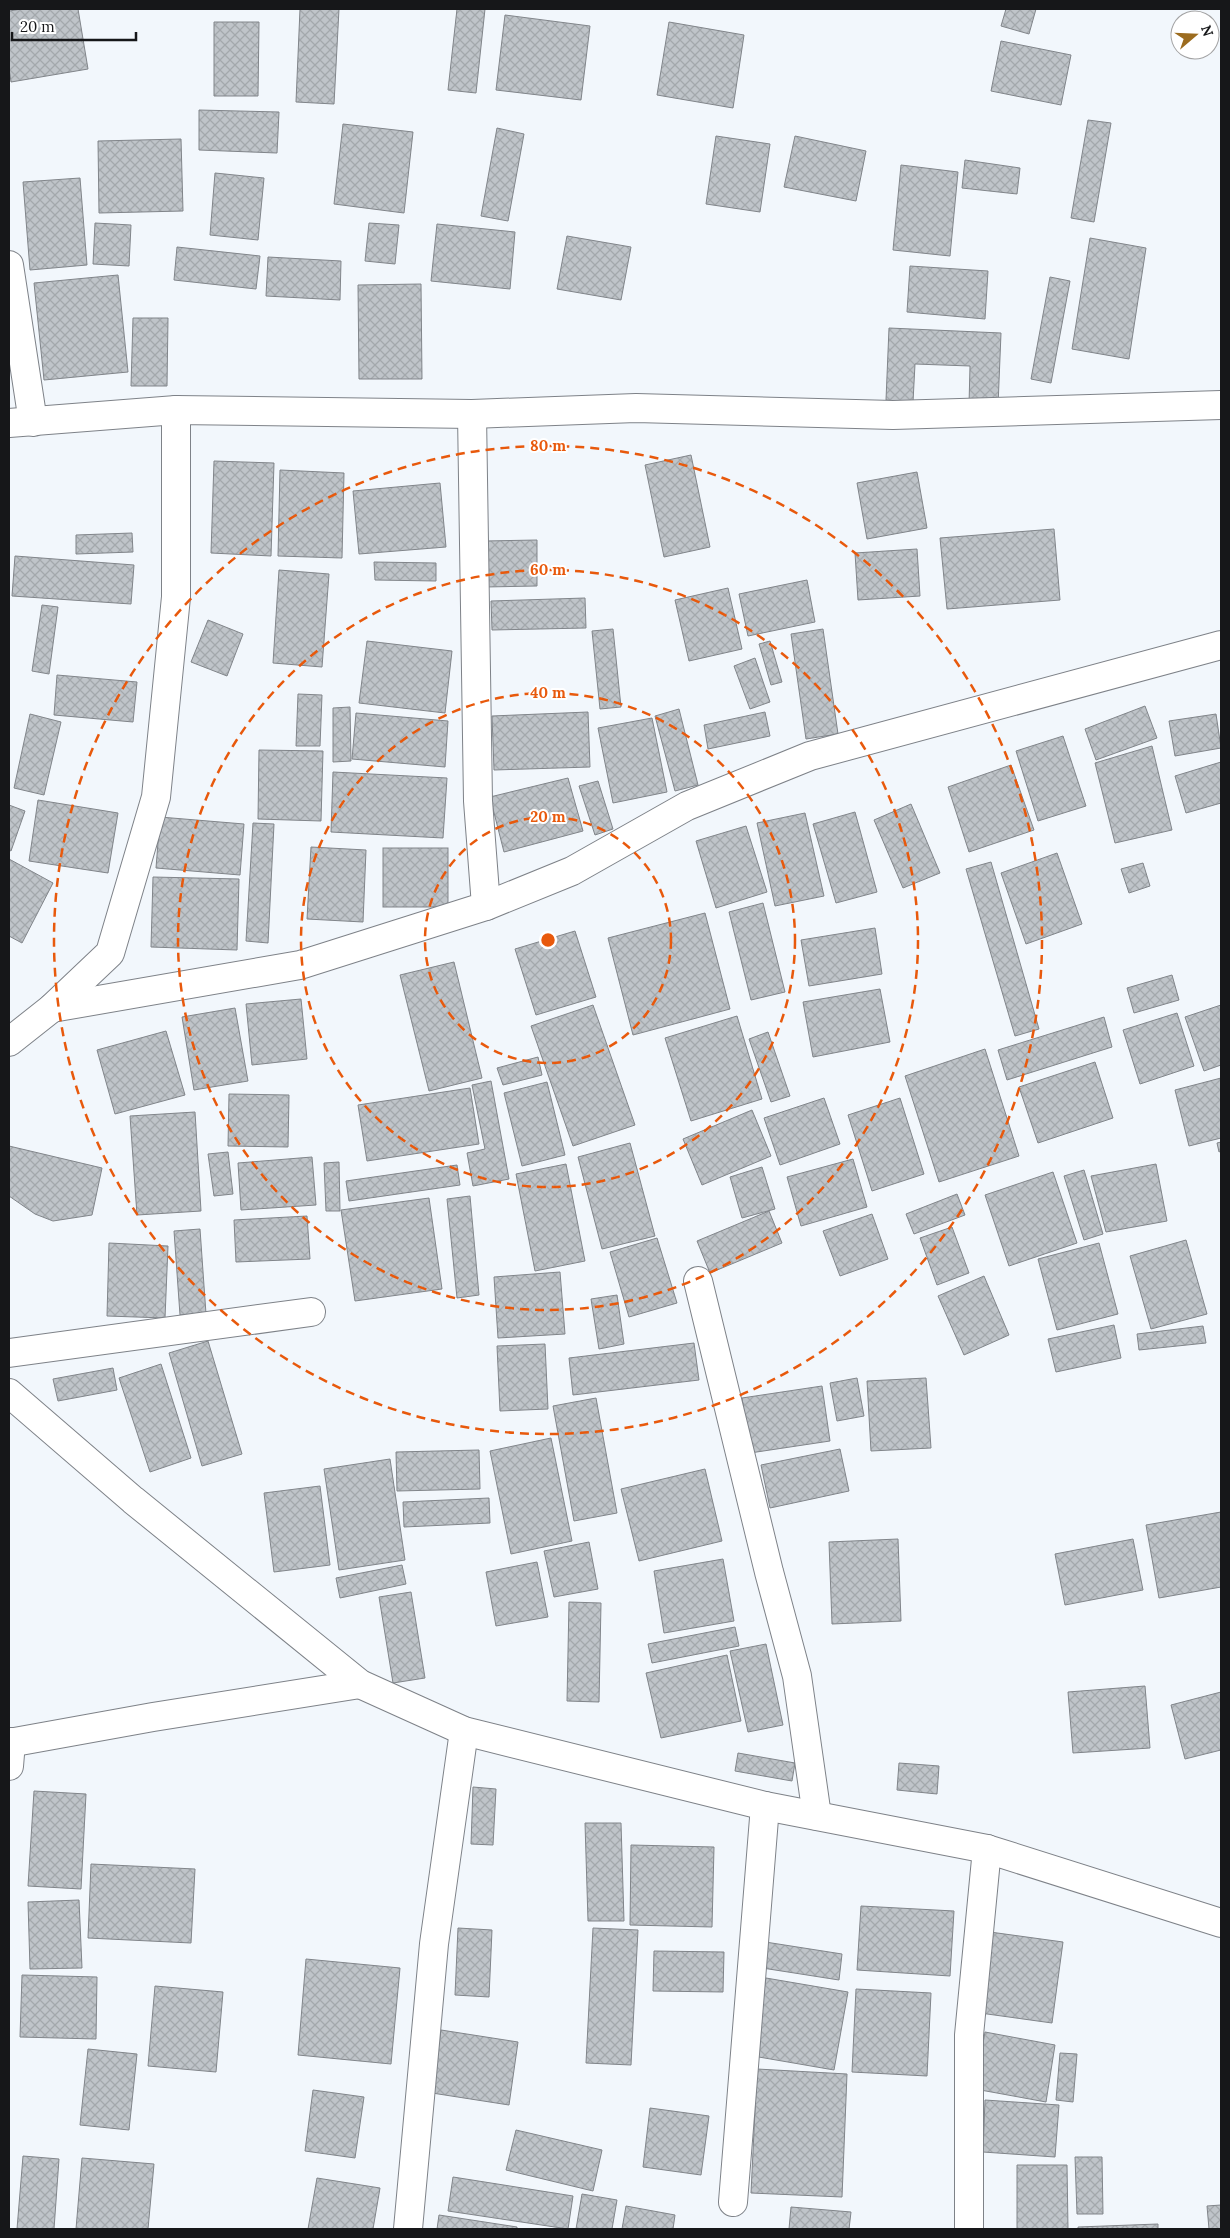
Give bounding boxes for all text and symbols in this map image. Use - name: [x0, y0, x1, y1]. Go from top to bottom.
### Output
- scale bar: [12, 10, 136, 42]
- north arrow: [1170, 10, 1220, 60]
- text: 20 m: [20, 17, 55, 36]
- text: N: [1197, 23, 1218, 39]
- text: 80 m: [530, 436, 566, 455]
- text: 60 m: [530, 560, 566, 579]
- text: 40 m: [530, 683, 566, 702]
- text: 20 m: [530, 807, 566, 826]
- centre of rings: [539, 931, 557, 949]

